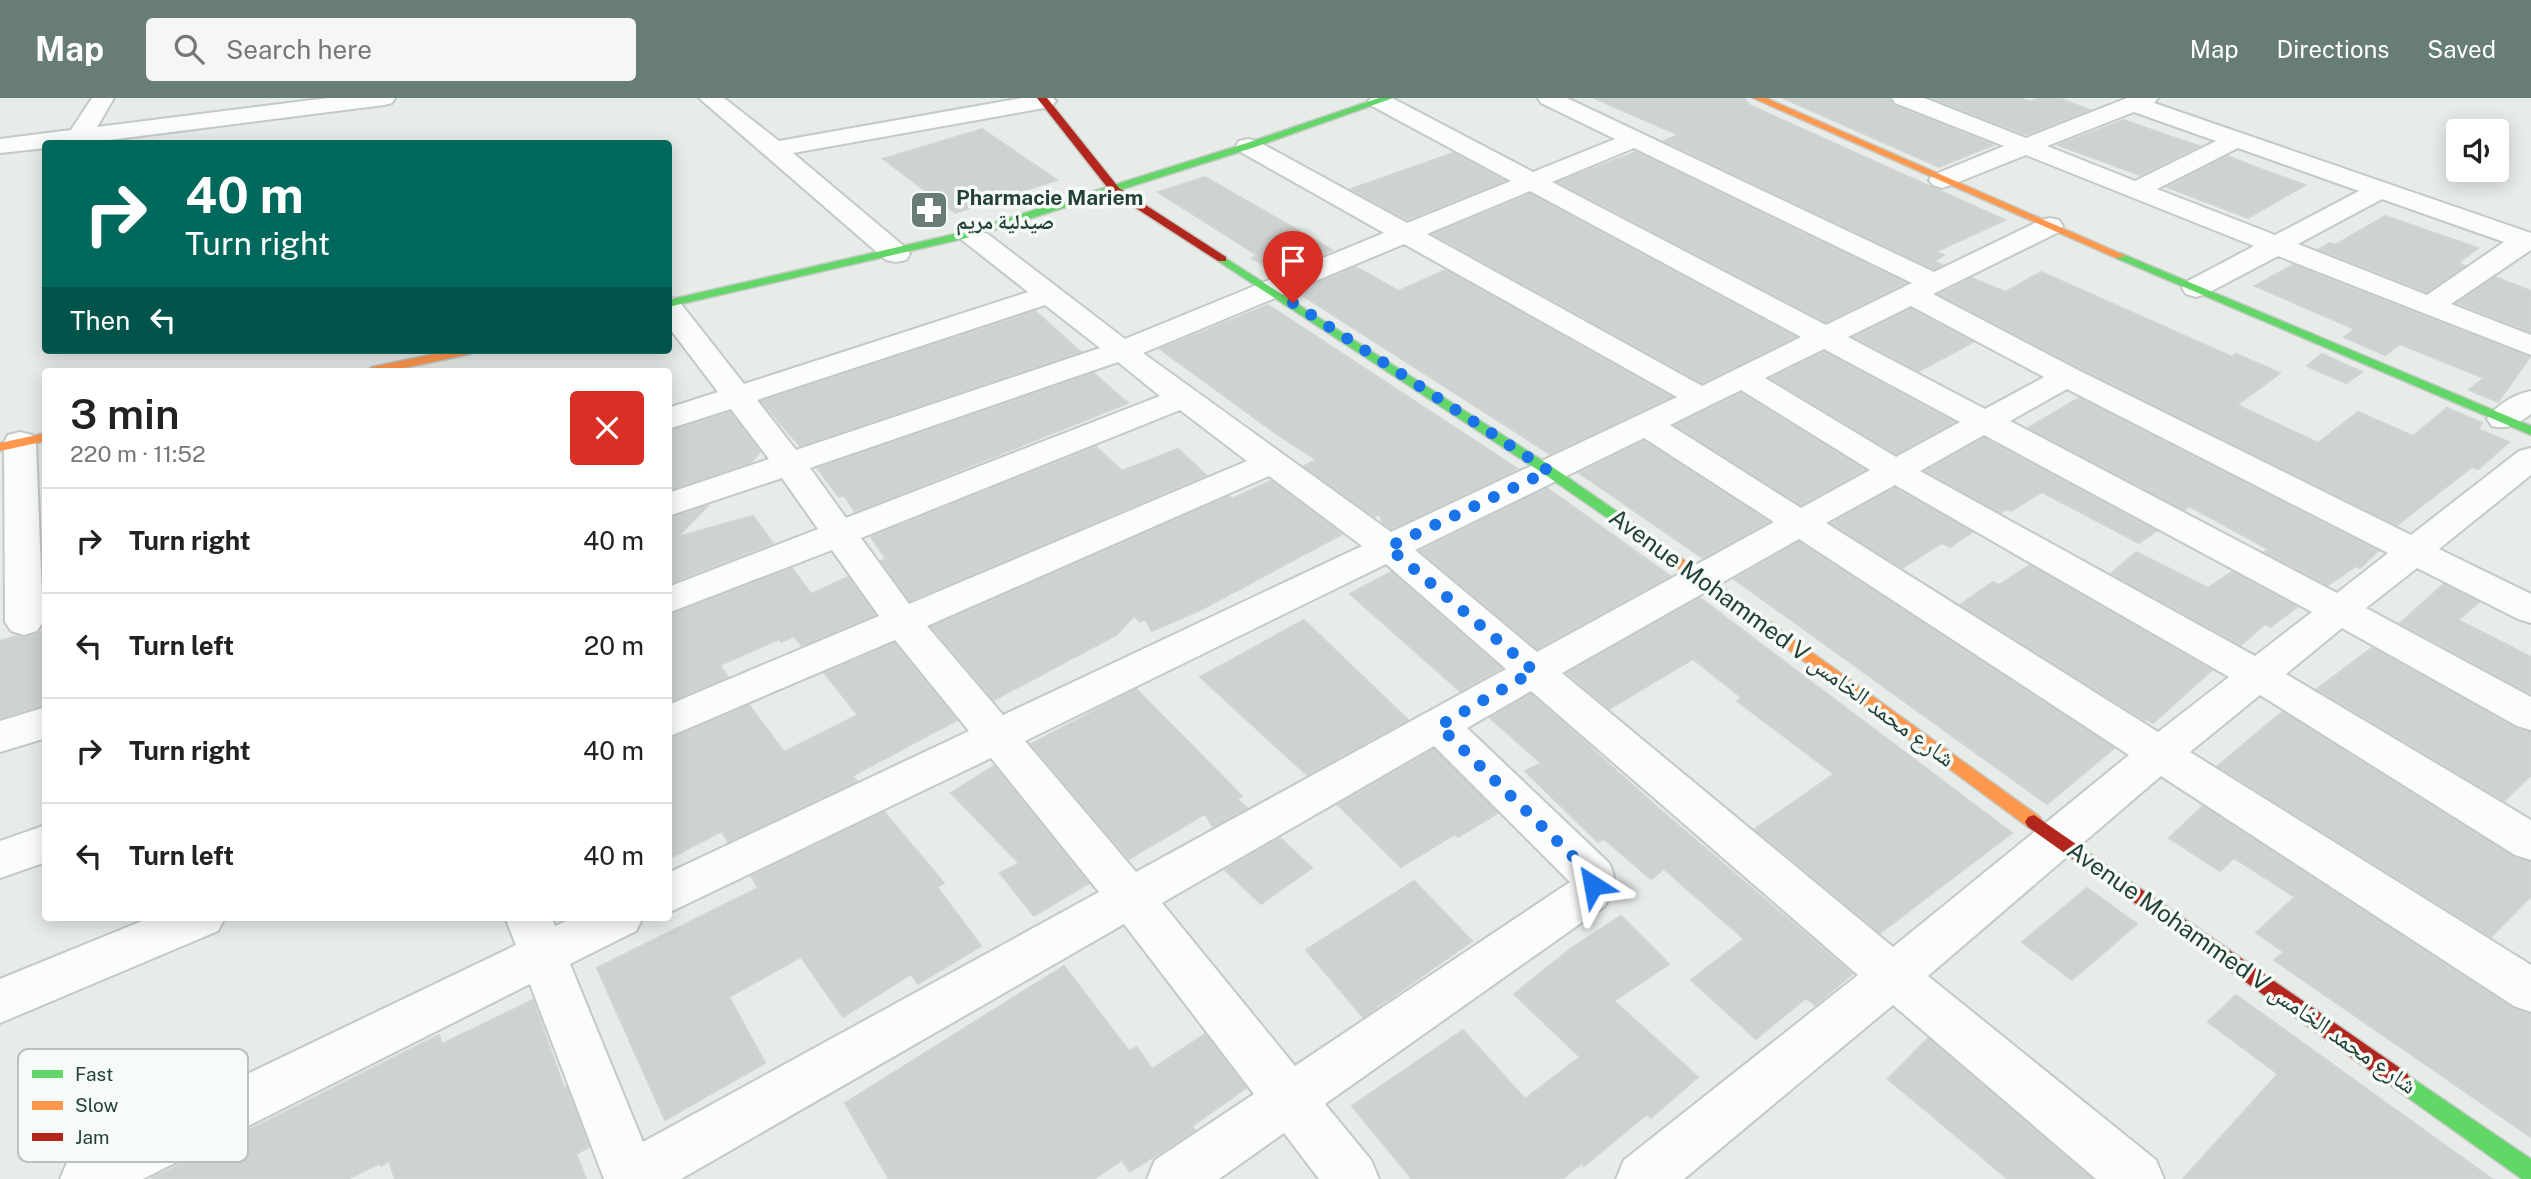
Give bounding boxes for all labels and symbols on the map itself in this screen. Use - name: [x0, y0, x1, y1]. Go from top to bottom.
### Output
- place label: Pharmacie Mariem صيدلية مريم: [956, 185, 1143, 236]
- pharmacy icon: Pharmacie Mariem صيدلية مريم: [908, 189, 950, 231]
- pin: [1263, 231, 1323, 303]
- street label: Avenue Mohammed V شارع محمد الخامس: [1603, 502, 1961, 774]
- street label: Avenue Mohammed V شارع محمد الخامس: [2061, 835, 2423, 1101]
- position arrow: [1556, 848, 1630, 922]
- legend: [18, 1049, 248, 1162]
- text: Fast: [75, 1063, 113, 1085]
- text: Slow: [75, 1094, 119, 1116]
- text: Jam: [75, 1126, 109, 1148]

